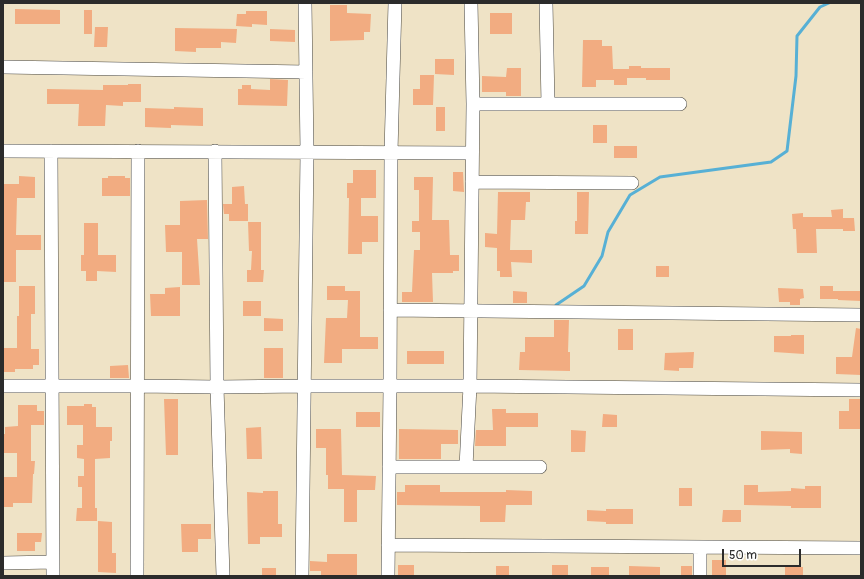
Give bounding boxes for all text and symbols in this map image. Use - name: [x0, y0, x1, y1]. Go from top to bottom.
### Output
- scale bar: [724, 541, 803, 567]
- text: 50 m: [729, 548, 757, 563]

